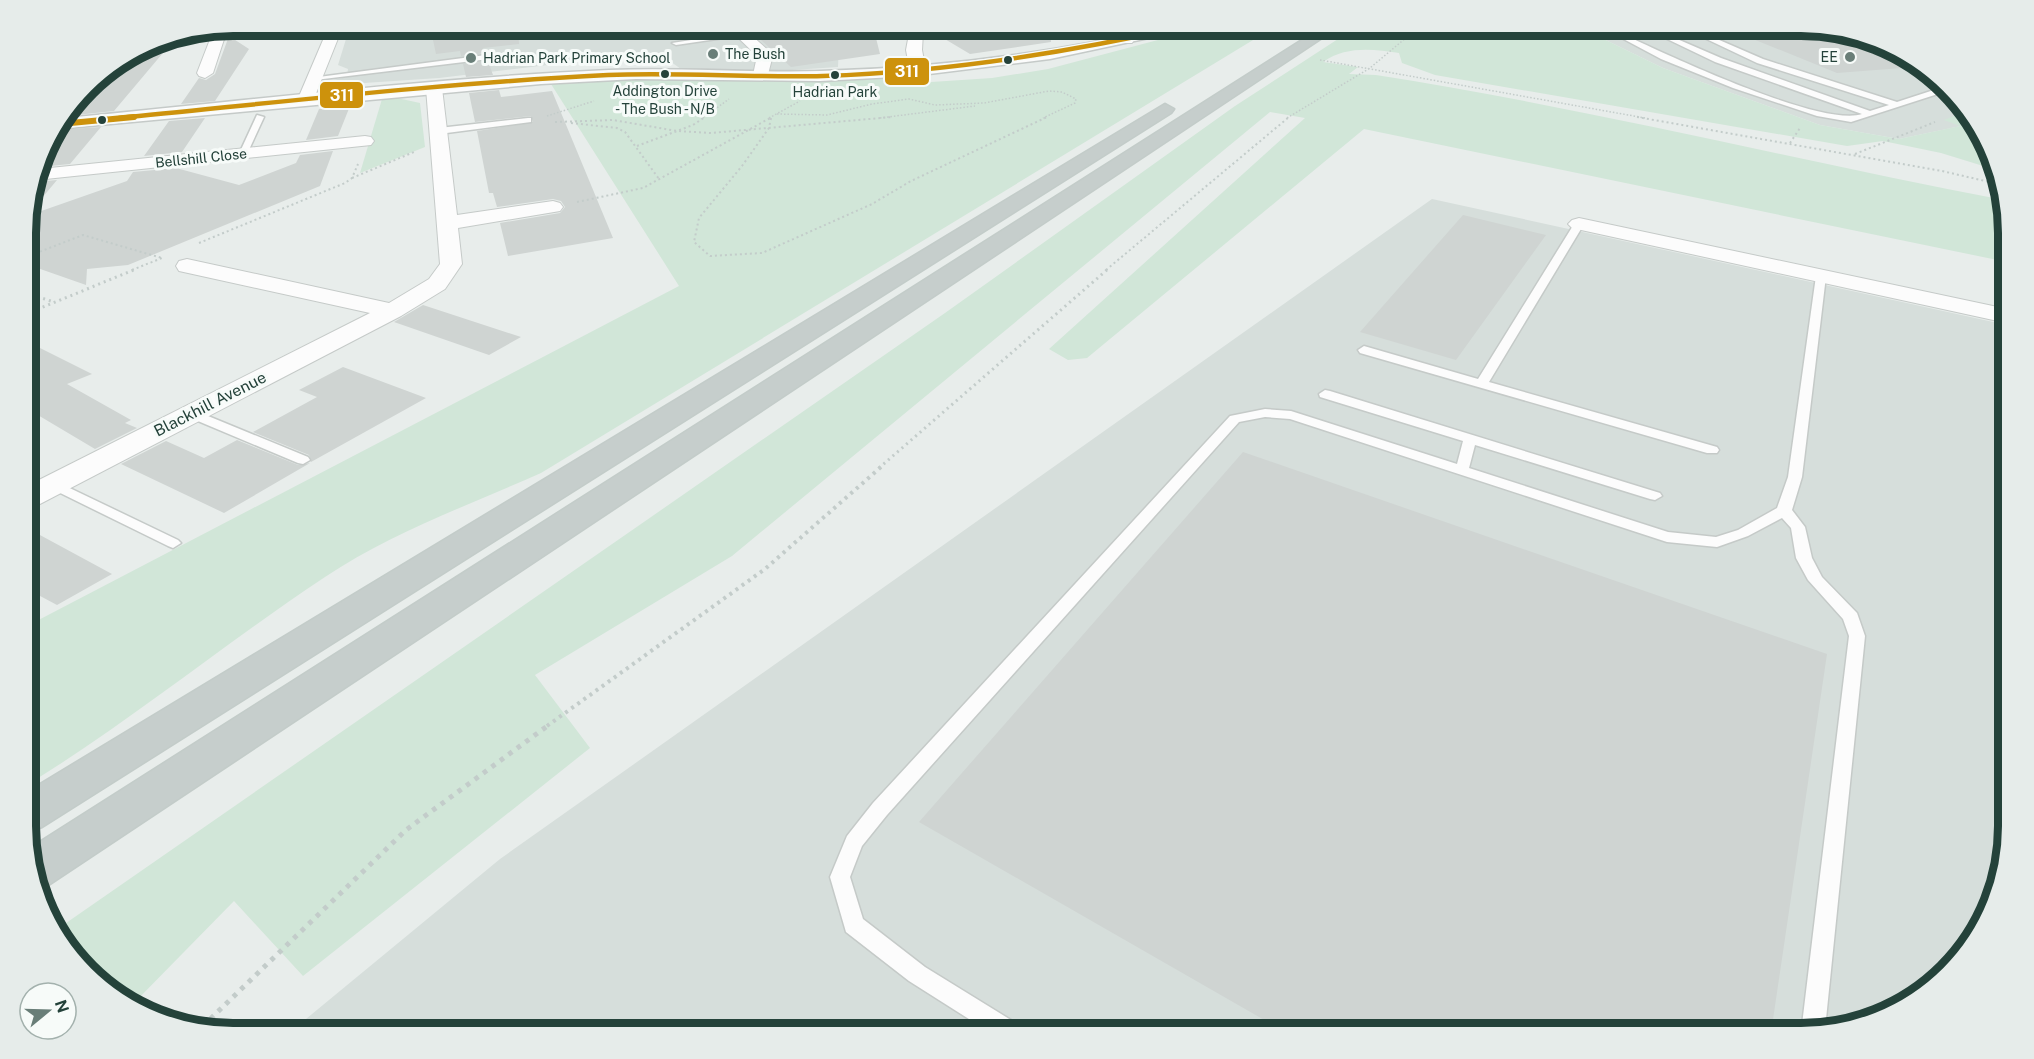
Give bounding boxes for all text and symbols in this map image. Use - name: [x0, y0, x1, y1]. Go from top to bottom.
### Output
- place label: The Bush: [725, 46, 785, 62]
- marker: The Bush: [706, 47, 720, 61]
- place label: EE: [1821, 49, 1838, 65]
- place label: Hadrian Park Primary School: [483, 50, 671, 66]
- marker: EE: [1843, 50, 1857, 64]
- marker: Hadrian Park Primary School: [464, 51, 478, 65]
- unlabelled marker: [1002, 54, 1014, 66]
- line badge: 311: [884, 57, 930, 86]
- text: 311: [895, 62, 919, 81]
- marker: Addington Drive - The Bush - N/B: [659, 68, 671, 80]
- marker: Hadrian Park: [829, 69, 841, 81]
- line badge: 311: [319, 81, 364, 109]
- place label: Addington Drive - The Bush - N/B: [612, 83, 718, 117]
- place label: Hadrian Park: [793, 84, 878, 100]
- text: 311: [330, 86, 354, 105]
- unlabelled marker: [96, 114, 108, 126]
- street label: Bellshill Close: [154, 145, 248, 171]
- street label: Blackhill Avenue: [151, 367, 269, 441]
- north arrow: [18, 981, 78, 1041]
- text: N: [51, 997, 73, 1015]

